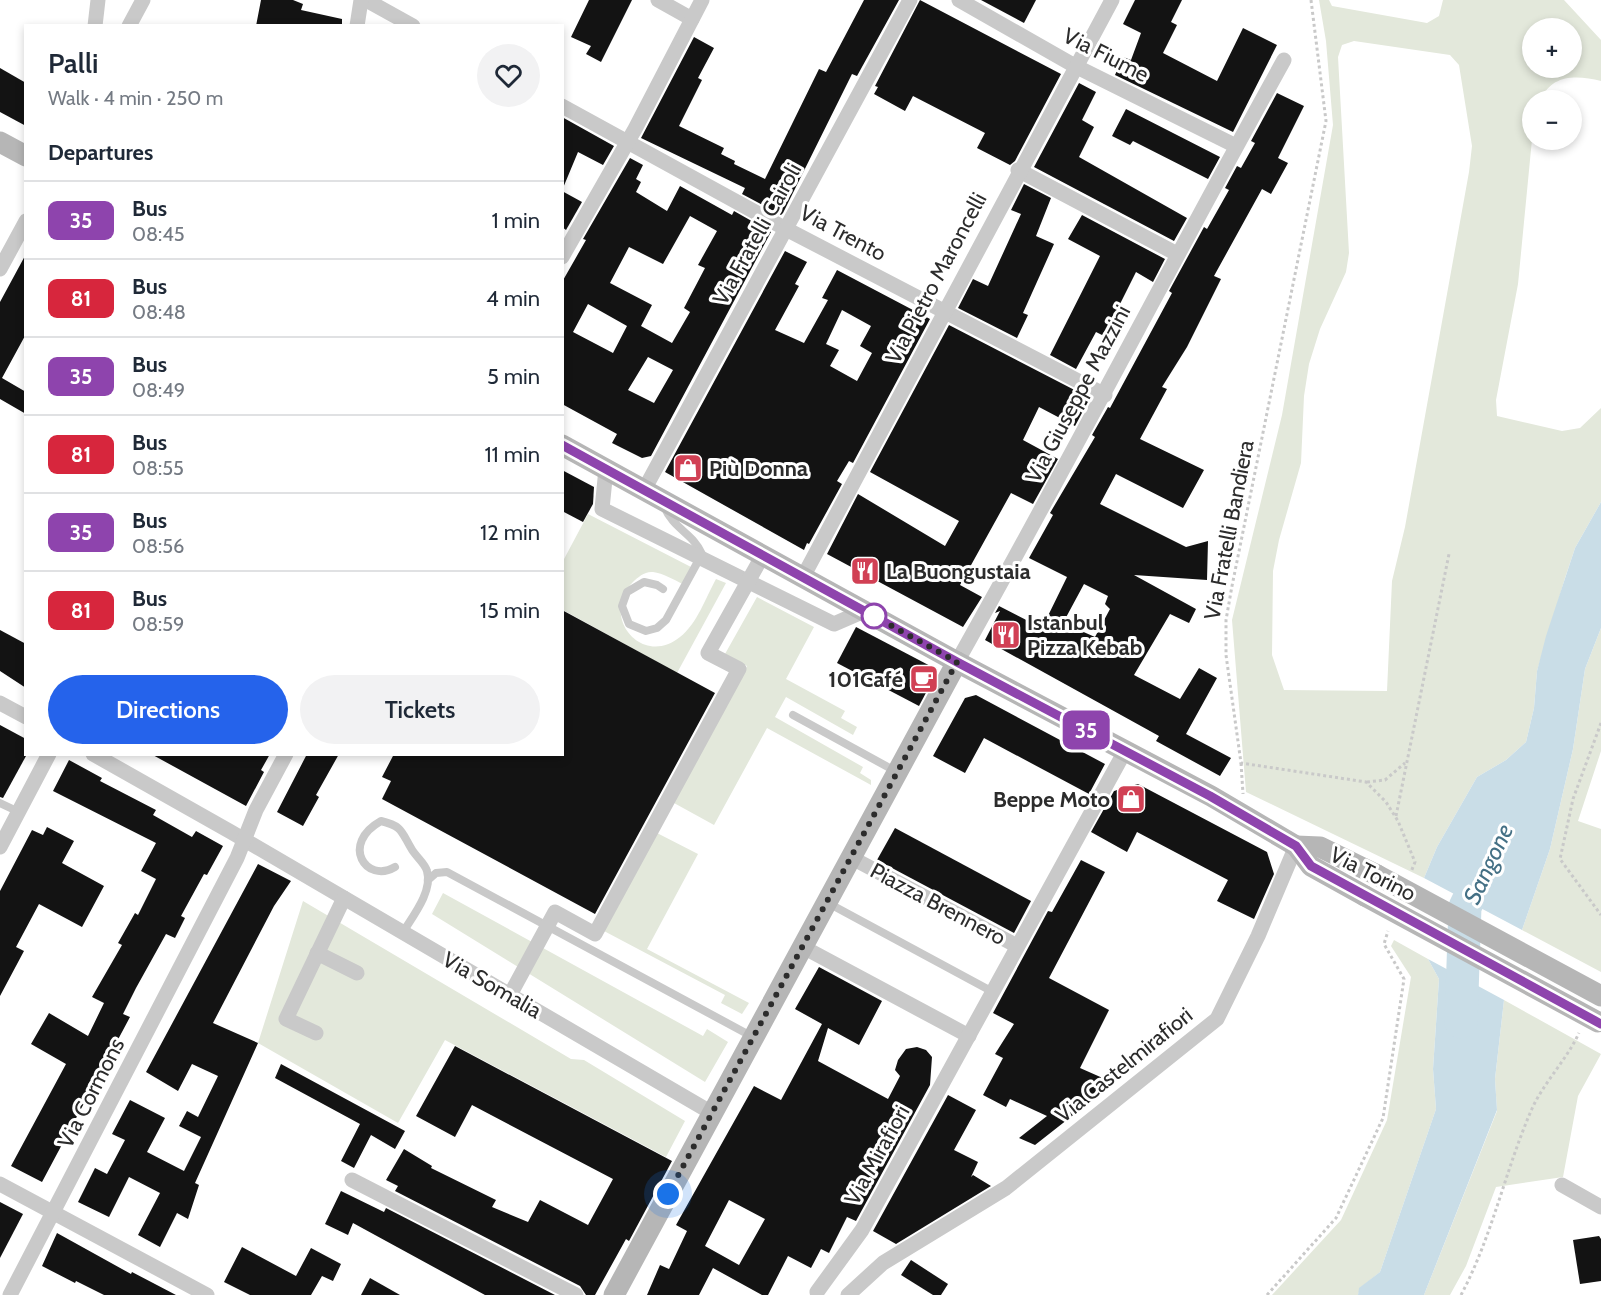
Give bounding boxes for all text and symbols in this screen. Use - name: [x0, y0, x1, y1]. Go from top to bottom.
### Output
- map controls: [1522, 18, 1582, 150]
- button: +: [1522, 18, 1582, 78]
- street label: Via Fiume: [1059, 22, 1153, 88]
- button: heart: [477, 44, 540, 107]
- text: Palli: [48, 46, 98, 80]
- text: Walk · 4 min · 250 m: [48, 86, 223, 110]
- button: −: [1522, 90, 1582, 150]
- text: Departures: [48, 139, 153, 166]
- street label: Via Fratelli Cairoli: [707, 158, 807, 310]
- street label: Via Pietro Maroncelli: [880, 188, 992, 368]
- text: Bus: [132, 195, 167, 222]
- street label: Via Trento: [795, 199, 891, 267]
- text: 1 min: [492, 207, 540, 234]
- text: 35: [70, 208, 92, 233]
- text: 08:45: [132, 222, 185, 246]
- text: Bus: [132, 273, 167, 300]
- text: 4 min: [486, 285, 540, 312]
- text: 81: [71, 286, 91, 311]
- text: 08:48: [132, 300, 186, 324]
- street label: Via Giuseppe Mazzini: [1020, 301, 1136, 487]
- text: Bus: [132, 351, 167, 378]
- text: 5 min: [487, 363, 540, 390]
- text: 35: [70, 364, 92, 389]
- text: 08:49: [132, 378, 185, 402]
- text: Bus: [132, 429, 167, 456]
- street label: Via Fratelli Bandiera: [1198, 438, 1260, 622]
- text: 11 min: [484, 441, 540, 468]
- text: 81: [71, 442, 91, 467]
- shop icon: Più Donna: [672, 452, 704, 484]
- place label: Più Donna: [709, 455, 808, 482]
- text: 08:55: [132, 456, 184, 480]
- text: Bus: [132, 507, 167, 534]
- text: 12 min: [480, 519, 540, 546]
- text: 35: [70, 520, 92, 545]
- text: 08:56: [132, 534, 184, 558]
- restaurant icon: La Buongustaia: [849, 555, 881, 587]
- place label: La Buongustaia: [886, 558, 1031, 585]
- text: Bus: [132, 585, 167, 612]
- text: 15 min: [480, 597, 540, 624]
- text: 81: [71, 598, 91, 623]
- unlabelled marker: [861, 603, 887, 629]
- place label: Istanbul Pizza Kebab: [1027, 609, 1142, 661]
- text: 08:59: [132, 612, 184, 636]
- restaurant icon: Istanbul Pizza Kebab: [990, 619, 1022, 651]
- cafe icon: 101Café: [908, 663, 940, 695]
- place label: 101Café: [828, 666, 903, 693]
- button: Directions: [48, 675, 288, 744]
- button: Tickets: [300, 675, 540, 744]
- line badge: 35: [1059, 710, 1113, 750]
- text: 35: [1075, 718, 1097, 743]
- shop icon: Beppe Moto: [1115, 783, 1147, 815]
- place label: Beppe Moto: [993, 786, 1110, 813]
- water label: Sangone: [1457, 819, 1519, 909]
- street label: Via Torino: [1326, 841, 1420, 907]
- street label: Piazza Brennero: [866, 857, 1010, 951]
- street label: Via Somalia: [438, 946, 547, 1024]
- street label: Via Castelmirafiori: [1050, 1002, 1198, 1128]
- street label: Via Cormons: [52, 1034, 130, 1152]
- street label: Via Mirafiori: [839, 1100, 915, 1210]
- your location: [653, 1179, 683, 1209]

